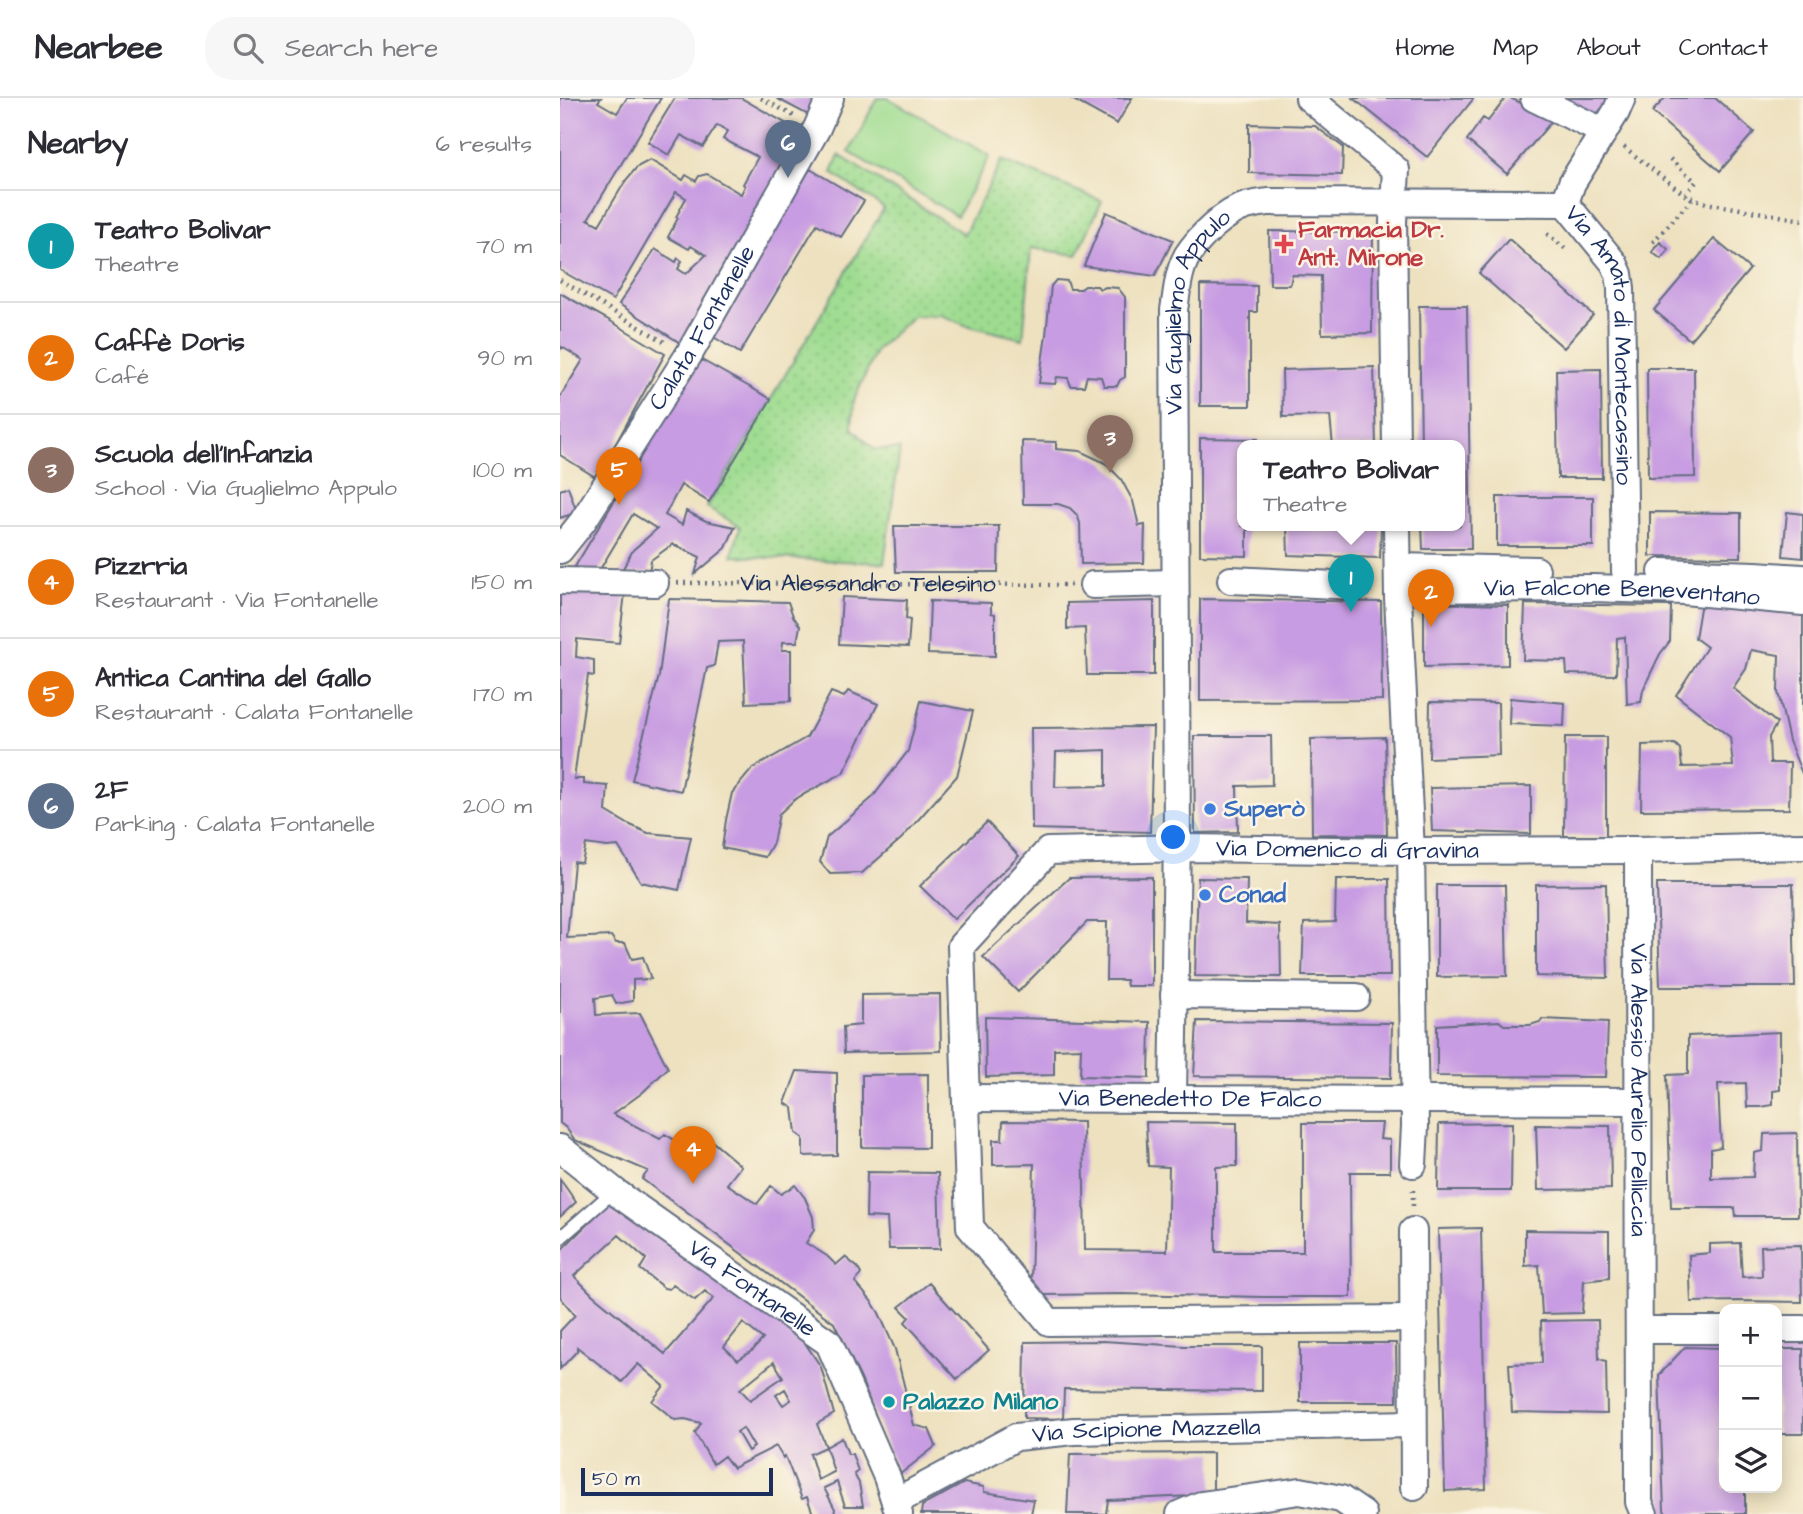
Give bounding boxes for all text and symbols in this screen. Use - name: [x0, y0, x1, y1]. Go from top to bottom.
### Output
- search box: [205, 17, 695, 80]
- text: Nearbee: [35, 25, 163, 71]
- icon: search: [229, 29, 267, 67]
- text: Search here: [285, 30, 438, 66]
- text: Home: [1395, 31, 1455, 65]
- text: Map: [1493, 31, 1538, 65]
- text: About: [1576, 31, 1641, 65]
- text: Contact: [1679, 31, 1768, 65]
- pin: 6: [765, 120, 811, 178]
- text: Nearby: [28, 123, 128, 165]
- text: 6 results: [436, 128, 532, 160]
- street label: Via Amato di Montecassino: [1556, 198, 1641, 486]
- street label: Via Guglielmo Appulo: [1157, 200, 1239, 415]
- text: Teatro Bolivar: [95, 212, 271, 248]
- place label: Farmacia Dr. Ant. Mirone: [1298, 213, 1444, 275]
- text: 1: [50, 230, 52, 262]
- text: 70 m: [476, 230, 532, 262]
- marker: Farmacia Dr. Ant. Mirone: [1276, 236, 1292, 252]
- street label: Calata Fontanelle: [641, 239, 764, 417]
- text: Theatre: [95, 248, 179, 280]
- text: Caffè Doris: [95, 324, 245, 360]
- text: 2: [44, 342, 58, 374]
- text: 90 m: [477, 342, 532, 374]
- text: Café: [95, 360, 149, 392]
- pin: 3: [1087, 415, 1133, 473]
- text: Scuola dell'Infanzia: [95, 436, 312, 472]
- popup: [1237, 440, 1465, 531]
- pin: 5: [596, 447, 642, 505]
- text: Teatro Bolivar: [1263, 452, 1439, 488]
- text: 3: [45, 454, 57, 486]
- text: 100 m: [473, 454, 532, 486]
- text: School · Via Guglielmo Appulo: [95, 472, 397, 504]
- text: Theatre: [1263, 488, 1348, 520]
- text: Pizzrria: [95, 548, 187, 584]
- pin: 1: [1328, 554, 1374, 612]
- text: 4: [43, 566, 59, 598]
- text: 150 m: [471, 566, 532, 598]
- street label: Via Alessandro Telesino: [740, 566, 996, 602]
- pin: 2: [1408, 569, 1454, 627]
- street label: Via Falcone Beneventano: [1484, 571, 1762, 615]
- text: Restaurant · Via Fontanelle: [95, 584, 379, 616]
- text: Antica Cantina del Gallo: [95, 660, 371, 696]
- text: 5: [43, 678, 59, 710]
- text: 170 m: [473, 678, 532, 710]
- text: Restaurant · Calata Fontanelle: [95, 696, 413, 728]
- text: 2F: [95, 772, 128, 808]
- text: 6: [44, 790, 58, 822]
- text: 200 m: [463, 790, 532, 822]
- place label: Superò: [1223, 792, 1305, 826]
- marker: Superò: [1202, 801, 1218, 817]
- text: Parking · Calata Fontanelle: [95, 808, 375, 840]
- your location: [1156, 820, 1190, 854]
- street label: Via Domenico di Gravina: [1216, 831, 1479, 868]
- place label: Conad: [1219, 878, 1287, 912]
- marker: Conad: [1197, 887, 1213, 903]
- street label: Via Alessio Aurelio Pelliccia: [1621, 943, 1656, 1237]
- street label: Via Benedetto De Falco: [1059, 1081, 1322, 1117]
- pin: 4: [670, 1126, 716, 1184]
- street label: Via Fontanelle: [681, 1231, 823, 1346]
- map controls: [1719, 1304, 1782, 1493]
- button: +: [1719, 1304, 1782, 1367]
- button: −: [1719, 1367, 1782, 1430]
- place label: Palazzo Milano: [903, 1385, 1059, 1419]
- marker: Palazzo Milano: [881, 1394, 897, 1410]
- street label: Via Scipione Mazzella: [1031, 1410, 1261, 1452]
- button: layers: [1719, 1430, 1782, 1493]
- scale bar: [581, 1465, 774, 1497]
- text: 50 m: [592, 1466, 640, 1493]

